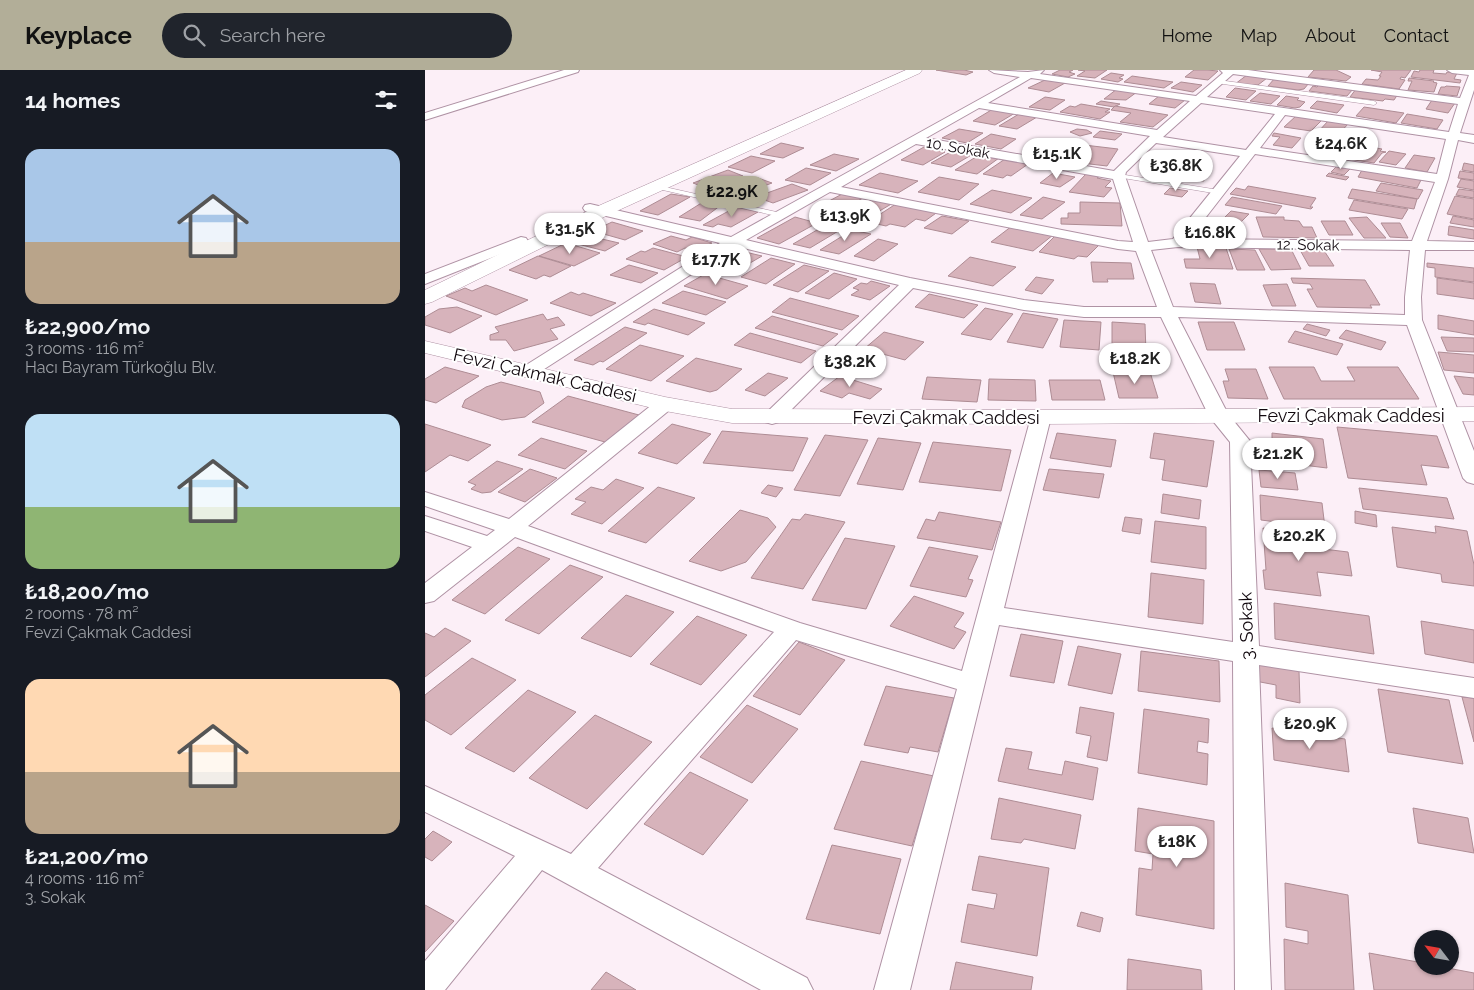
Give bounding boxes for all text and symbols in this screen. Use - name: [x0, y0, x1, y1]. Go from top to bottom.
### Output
- search box: [162, 13, 512, 58]
- text: Keyplace: [25, 21, 132, 50]
- icon: search: [180, 21, 208, 49]
- text: Search here: [220, 24, 325, 46]
- text: Home: [1161, 25, 1212, 46]
- text: Map: [1240, 25, 1277, 46]
- text: About: [1305, 25, 1356, 46]
- text: Contact: [1384, 25, 1449, 46]
- icon: filters: [372, 86, 400, 114]
- text: 14 homes: [25, 88, 120, 113]
- pin: ₺24.6K: [1300, 128, 1382, 170]
- street label: 10. Sokak: [925, 134, 991, 162]
- text: ₺24.6K: [1315, 134, 1367, 153]
- pin: ₺15.1K: [1016, 138, 1098, 180]
- text: ₺15.1K: [1033, 144, 1081, 163]
- pin: ₺36.8K: [1135, 150, 1217, 192]
- text: ₺36.8K: [1150, 156, 1202, 175]
- pin: ₺22.9K: [691, 176, 773, 218]
- icon: home: [168, 181, 258, 271]
- text: ₺22.9K: [706, 182, 758, 201]
- pin: ₺13.9K: [804, 200, 886, 242]
- text: ₺13.9K: [820, 206, 870, 225]
- pin: ₺31.5K: [529, 212, 611, 255]
- pin: ₺16.8K: [1169, 216, 1251, 259]
- text: ₺31.5K: [545, 219, 595, 238]
- text: ₺16.8K: [1184, 223, 1236, 242]
- street label: 12. Sokak: [1276, 235, 1340, 255]
- pin: ₺17.7K: [675, 244, 757, 286]
- text: ₺17.7K: [692, 250, 740, 269]
- text: ₺22,900/mo: [25, 314, 150, 339]
- text: 3 rooms · 116 m²: [25, 339, 144, 358]
- pin: ₺18.2K: [1094, 342, 1176, 385]
- street label: Fevzi Çakmak Caddesi: [451, 344, 639, 406]
- pin: ₺38.2K: [809, 346, 891, 388]
- text: ₺18.2K: [1110, 349, 1160, 368]
- text: ₺38.2K: [824, 352, 876, 371]
- text: Hacı Bayram Türkoğlu Blv.: [25, 358, 216, 377]
- street label: Fevzi Çakmak Caddesi: [1257, 405, 1445, 426]
- street label: Fevzi Çakmak Caddesi: [852, 407, 1040, 428]
- pin: ₺21.2K: [1237, 438, 1319, 480]
- text: ₺21.2K: [1253, 444, 1303, 463]
- icon: home: [168, 446, 258, 536]
- pin: ₺20.2K: [1258, 520, 1340, 562]
- text: ₺20.2K: [1273, 526, 1325, 545]
- text: ₺18,200/mo: [25, 579, 149, 604]
- street label: 3. Sokak: [1234, 591, 1258, 660]
- text: 2 rooms · 78 m²: [25, 604, 138, 623]
- text: Fevzi Çakmak Caddesi: [25, 623, 191, 642]
- pin: ₺20.9K: [1269, 708, 1351, 750]
- icon: home: [168, 711, 258, 801]
- text: ₺20.9K: [1284, 714, 1336, 733]
- pin: ₺18K: [1147, 826, 1207, 868]
- text: ₺18K: [1158, 832, 1196, 851]
- text: ₺21,200/mo: [25, 844, 148, 869]
- text: 4 rooms · 116 m²: [25, 869, 144, 888]
- text: 3. Sokak: [25, 888, 86, 907]
- north arrow: [1414, 930, 1459, 975]
- map controls: [1414, 930, 1459, 975]

